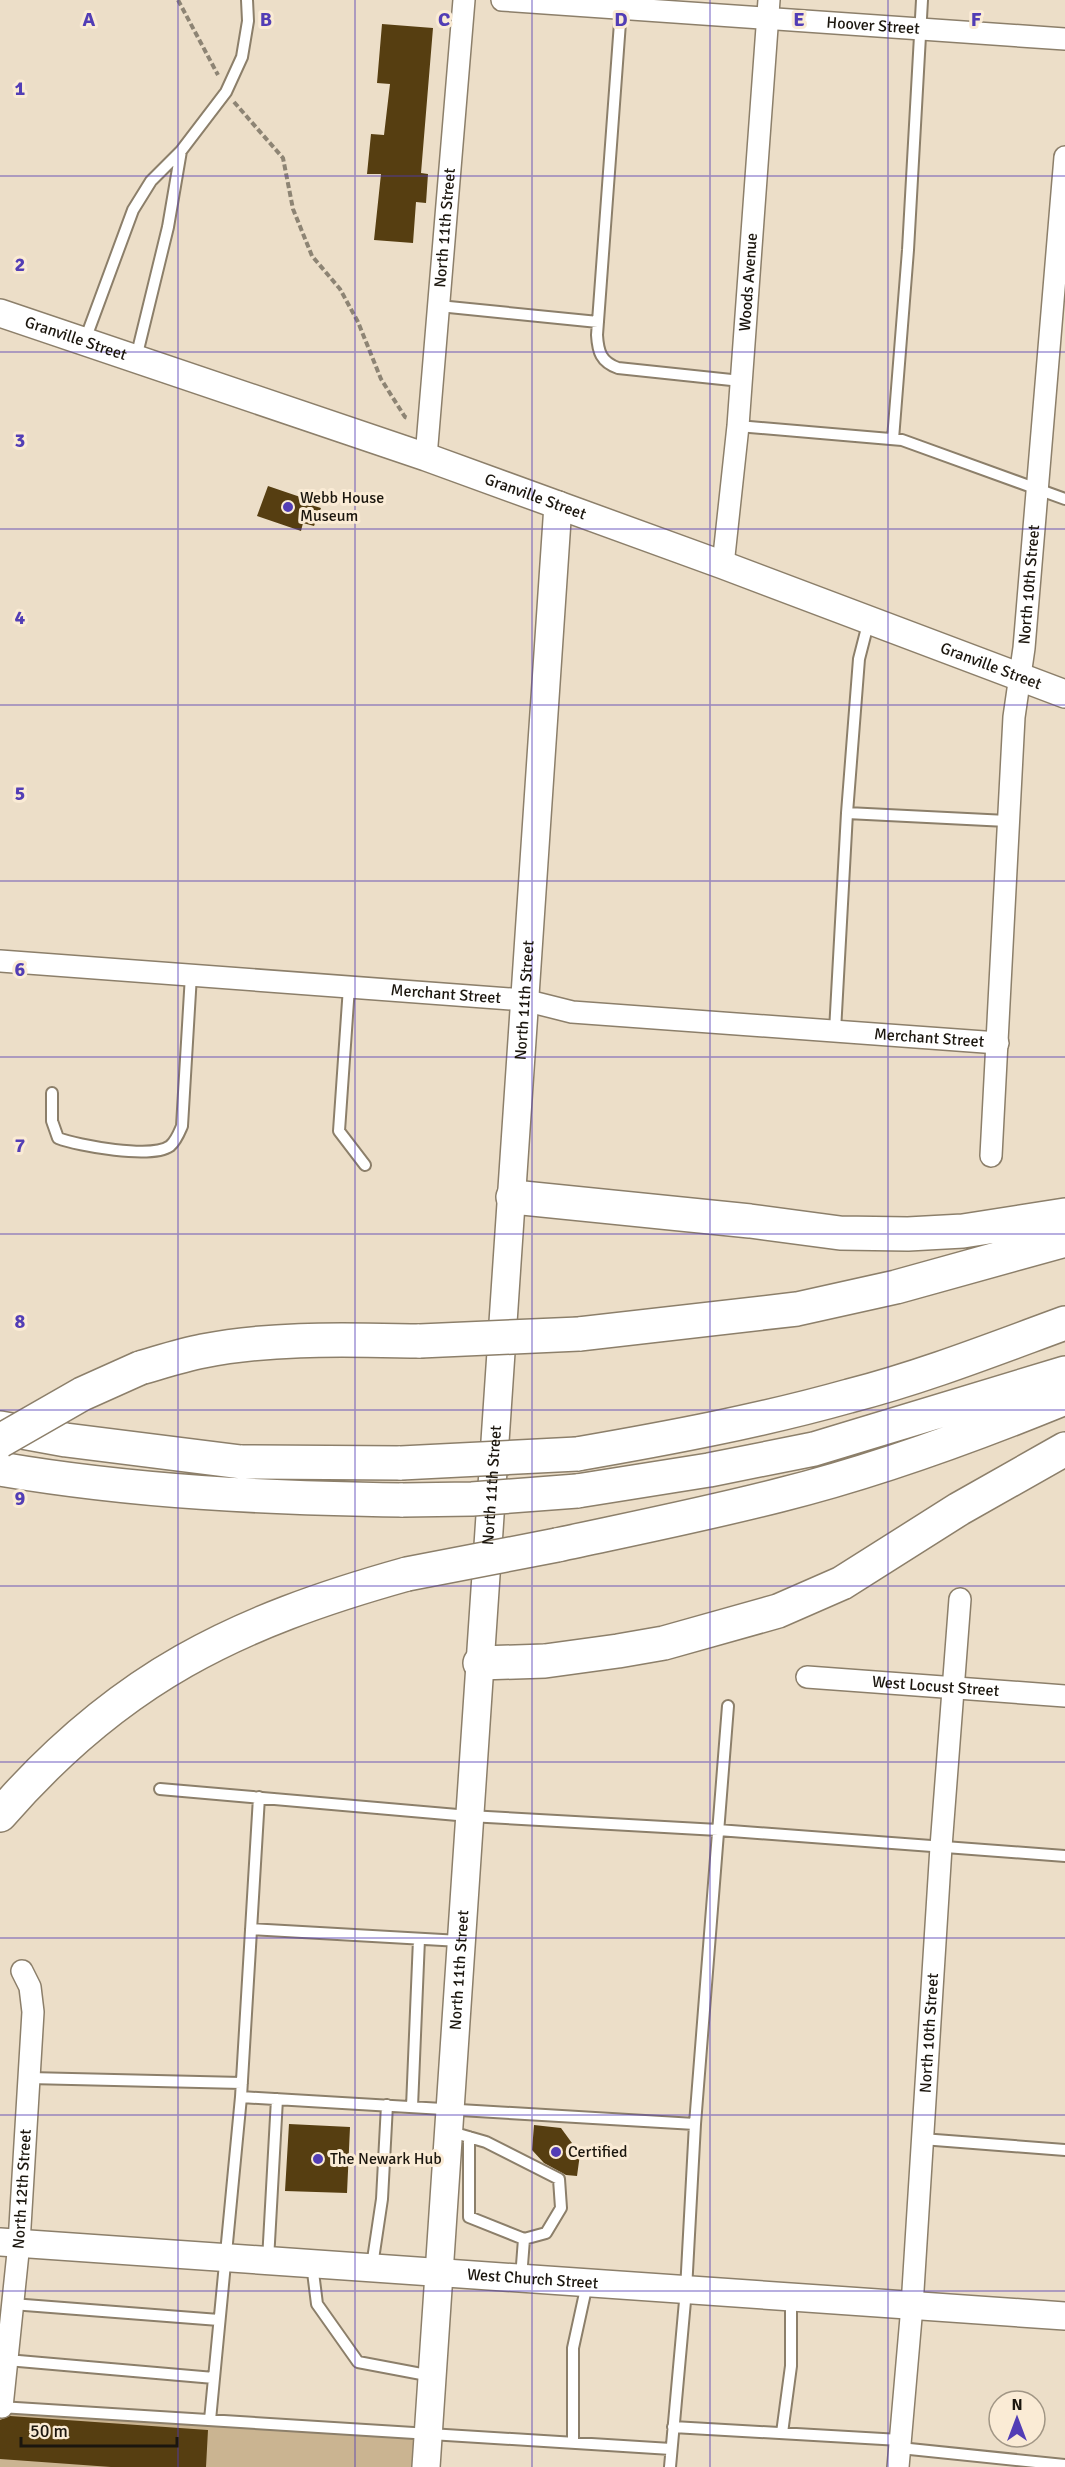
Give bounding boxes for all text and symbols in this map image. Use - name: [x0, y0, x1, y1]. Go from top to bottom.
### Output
- text: A: [83, 7, 96, 32]
- text: B: [260, 7, 272, 32]
- text: C: [438, 7, 450, 32]
- text: D: [614, 7, 628, 32]
- text: E: [793, 7, 805, 32]
- text: F: [971, 7, 982, 32]
- street label: Hoover Street: [826, 12, 921, 39]
- text: 1: [15, 76, 26, 101]
- street label: North 11th Street: [430, 167, 460, 288]
- street label: Woods Avenue: [735, 232, 762, 332]
- text: 2: [15, 252, 25, 277]
- street label: Granville Street: [22, 312, 130, 365]
- text: 3: [15, 428, 25, 453]
- street label: Granville Street: [482, 469, 589, 524]
- place label: Webb House Museum: [300, 488, 384, 526]
- marker: Webb House Museum: [281, 500, 295, 514]
- street label: North 10th Street: [1014, 523, 1044, 645]
- text: 4: [15, 605, 26, 630]
- street label: Granville Street: [938, 638, 1045, 694]
- text: 5: [15, 781, 25, 806]
- street label: North 11th Street: [511, 939, 539, 1061]
- text: 6: [15, 957, 26, 982]
- street label: Merchant Street: [390, 980, 502, 1008]
- street label: Merchant Street: [873, 1024, 985, 1052]
- text: 7: [15, 1133, 26, 1158]
- text: 8: [15, 1309, 26, 1334]
- street label: North 11th Street: [478, 1424, 506, 1546]
- text: 9: [15, 1486, 26, 1511]
- street label: West Locust Street: [871, 1672, 1000, 1701]
- street label: North 11th Street: [445, 1909, 473, 2031]
- street label: North 10th Street: [915, 1972, 943, 2094]
- street label: North 12th Street: [8, 2128, 36, 2250]
- place label: Certified: [568, 2142, 628, 2162]
- marker: Certified: [549, 2145, 563, 2159]
- place label: The Newark Hub: [330, 2149, 442, 2169]
- marker: The Newark Hub: [311, 2152, 325, 2166]
- street label: West Church Street: [466, 2264, 599, 2294]
- north arrow: [987, 2389, 1047, 2449]
- text: N: [1011, 2395, 1023, 2415]
- scale bar: [21, 2410, 177, 2448]
- text: 50 m: [30, 2420, 68, 2442]

